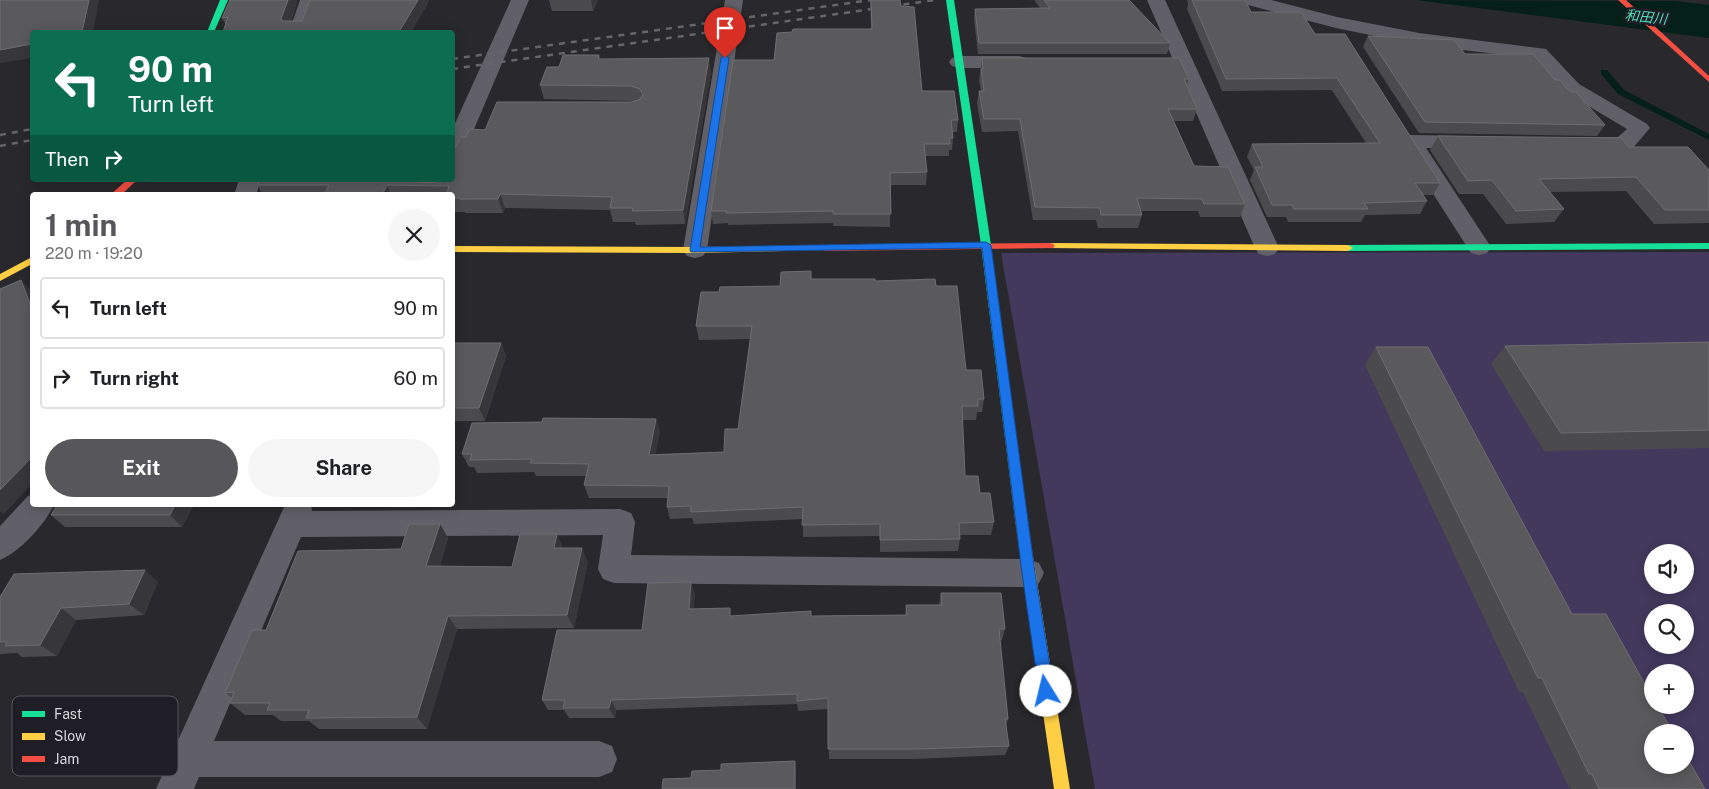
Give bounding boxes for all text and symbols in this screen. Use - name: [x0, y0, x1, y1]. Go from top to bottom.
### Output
- pin: [704, 7, 746, 58]
- water label: 和田川: [1624, 7, 1670, 27]
- icon: arrive: [711, 14, 739, 42]
- text: 90 m: [128, 49, 213, 90]
- icon: left: [45, 50, 110, 115]
- text: Turn left: [128, 91, 214, 117]
- icon: right: [99, 145, 127, 173]
- text: Then: [45, 148, 89, 170]
- text: 1 min: [45, 207, 117, 243]
- button: close: [388, 209, 440, 261]
- text: 220 m · 19:20: [45, 244, 143, 263]
- icon: left: [47, 294, 75, 322]
- text: Turn left: [90, 297, 167, 319]
- text: 90 m: [394, 297, 438, 319]
- icon: right: [47, 364, 75, 392]
- text: Turn right: [90, 367, 179, 389]
- text: 60 m: [394, 367, 438, 389]
- button: Exit: [45, 439, 238, 497]
- button: Share: [248, 439, 440, 497]
- map controls: [1644, 544, 1694, 774]
- button: sound: [1644, 544, 1694, 594]
- button: search: [1644, 604, 1694, 654]
- position arrow: [1019, 664, 1071, 716]
- button: +: [1644, 664, 1694, 714]
- legend: [12, 696, 178, 776]
- text: Fast: [54, 706, 82, 722]
- button: −: [1644, 724, 1694, 774]
- text: Slow: [54, 728, 86, 744]
- text: Jam: [54, 751, 79, 767]

